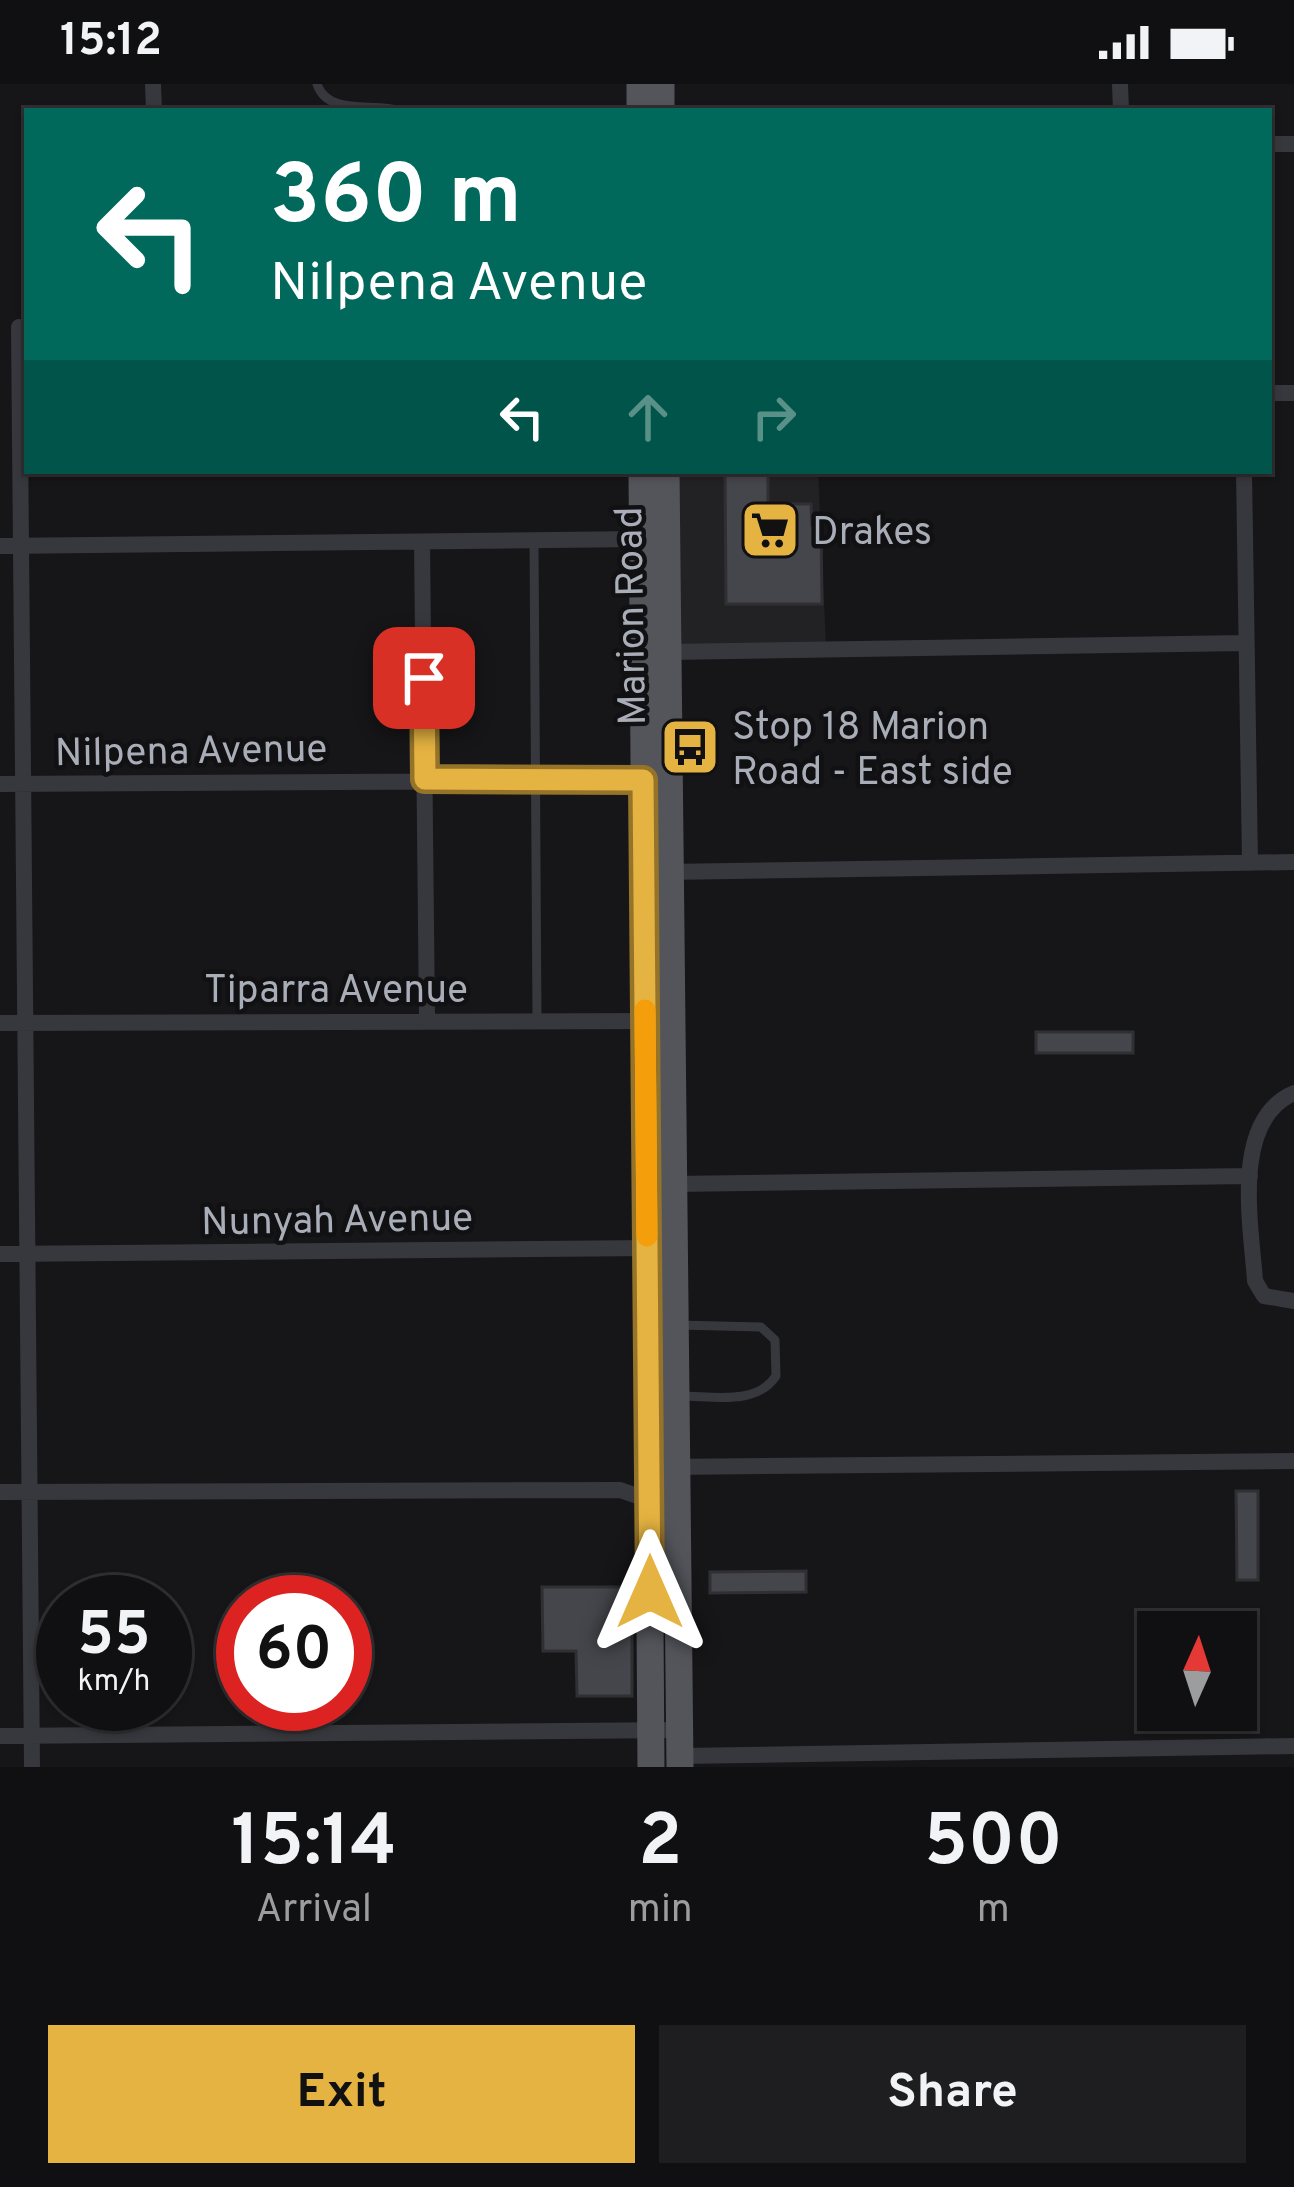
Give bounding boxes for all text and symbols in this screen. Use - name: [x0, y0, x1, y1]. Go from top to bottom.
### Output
- text: 15:12: [60, 14, 162, 71]
- text: 360 m: [270, 147, 522, 253]
- icon: left: [72, 156, 228, 312]
- text: Nilpena Avenue: [270, 251, 647, 320]
- icon: left: [489, 384, 555, 450]
- icon: ahead: [615, 384, 681, 450]
- icon: right: [741, 384, 807, 450]
- supermarket icon: Drakes: [739, 499, 801, 561]
- street label: Marion Road: [607, 506, 660, 726]
- place label: Drakes: [812, 510, 932, 559]
- pin: [373, 627, 475, 729]
- icon: arrive: [391, 645, 457, 711]
- place label: Stop 18 Marion Road - East side: [732, 705, 1013, 799]
- bus stop icon: Stop 18 Marion Road - East side: [659, 716, 721, 778]
- street label: Nilpena Avenue: [54, 727, 328, 780]
- street label: Tiparra Avenue: [204, 968, 468, 1017]
- street label: Nunyah Avenue: [201, 1196, 474, 1249]
- position arrow: [587, 1529, 713, 1655]
- speed limit sign: 60: [216, 1575, 372, 1731]
- text: 55: [77, 1600, 151, 1676]
- north arrow: [1137, 1611, 1257, 1731]
- map controls: [1137, 1611, 1257, 1731]
- text: km/h: [78, 1664, 150, 1701]
- text: 15:14: [231, 1799, 397, 1891]
- text: 2: [638, 1799, 682, 1891]
- text: 500: [924, 1799, 1063, 1891]
- text: Arrival: [256, 1887, 372, 1936]
- text: min: [628, 1887, 693, 1936]
- text: m: [977, 1887, 1010, 1936]
- button: Exit: [48, 2025, 635, 2163]
- button: Share: [659, 2025, 1246, 2163]

